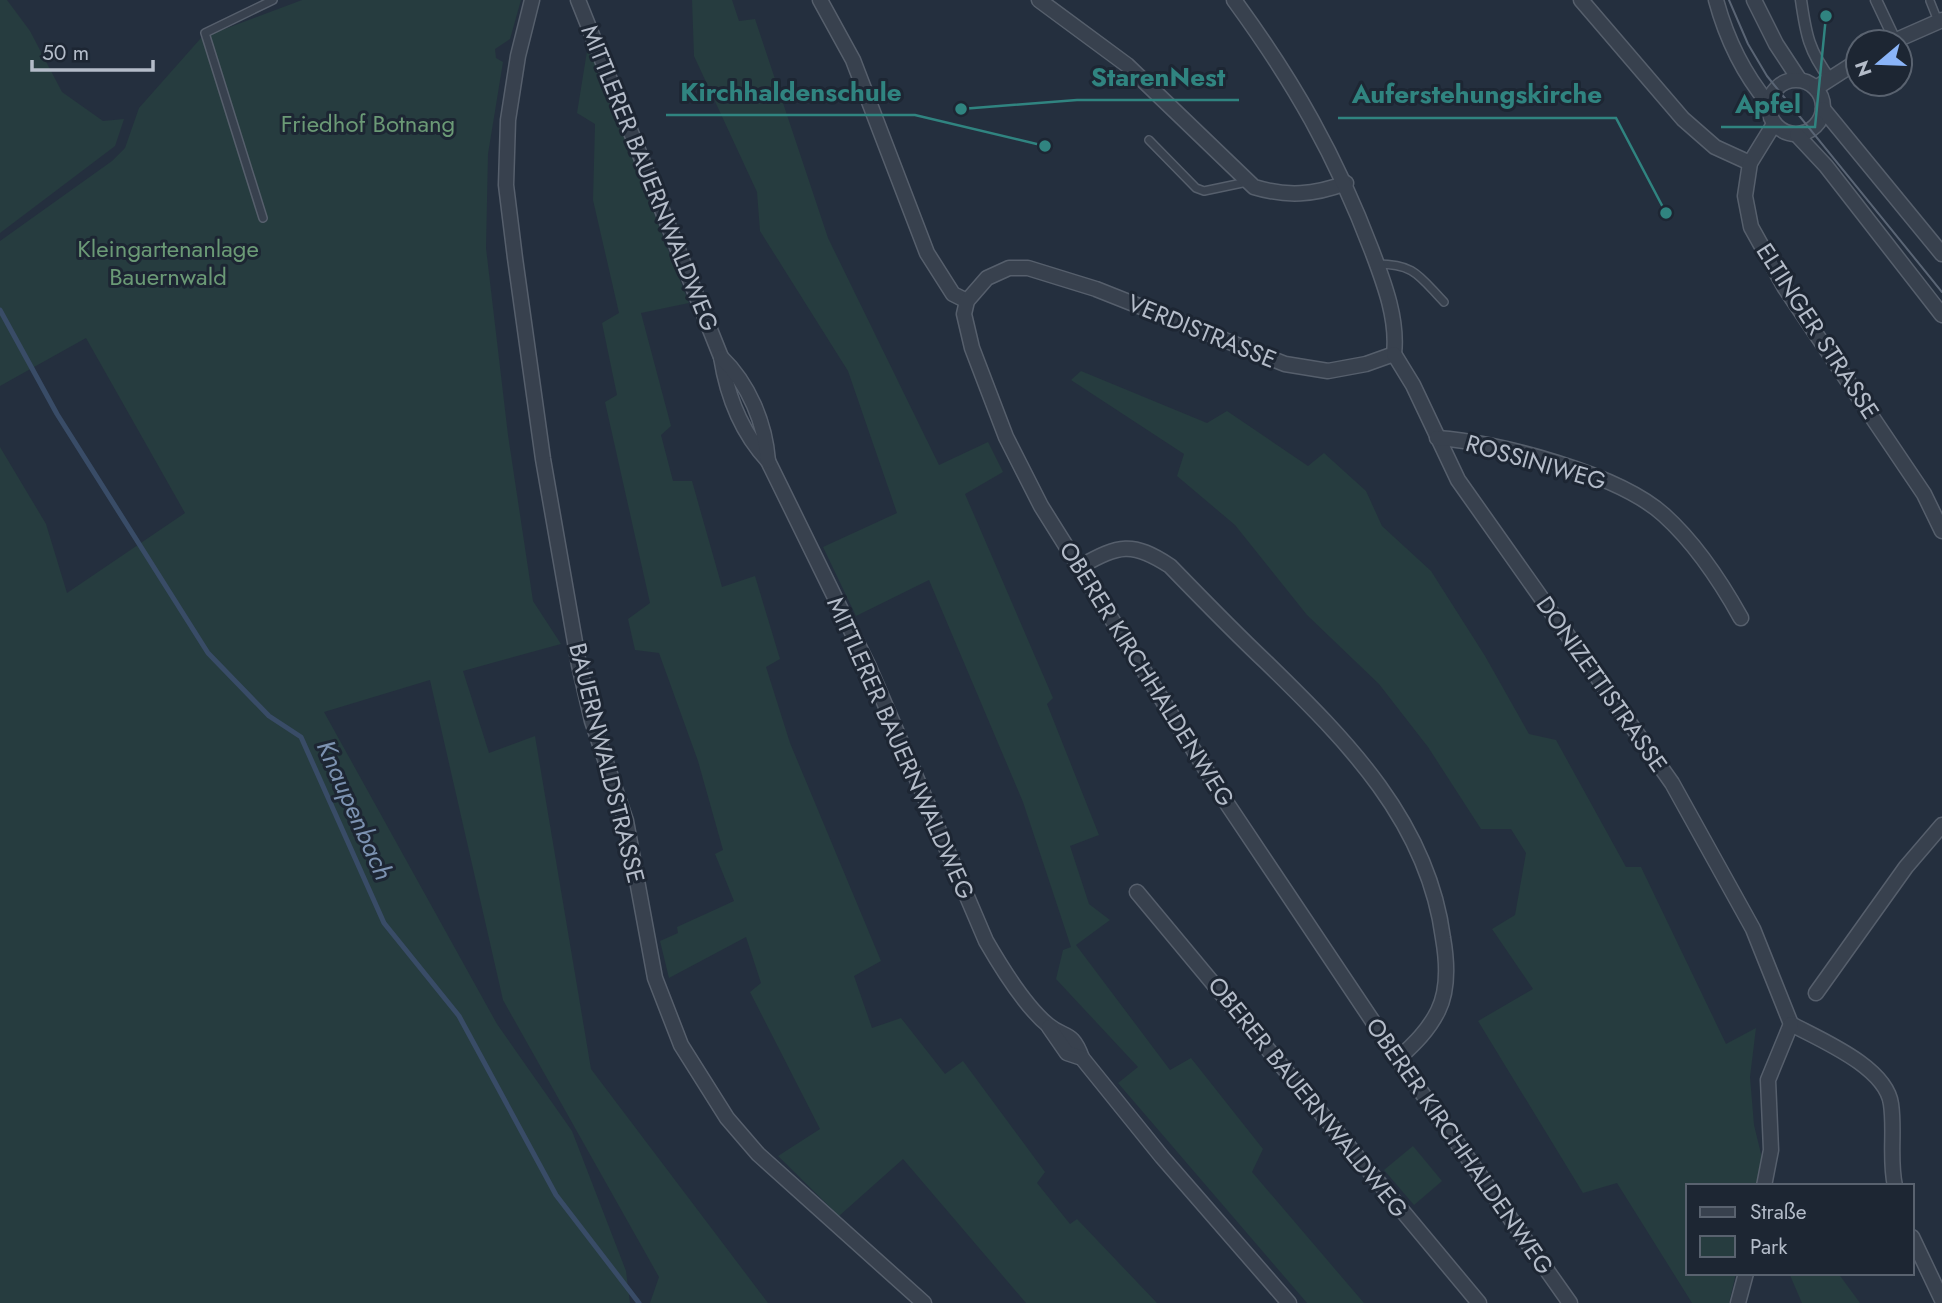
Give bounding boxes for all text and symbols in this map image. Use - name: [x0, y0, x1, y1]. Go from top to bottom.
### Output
- street label: MITTLERER BAUERNWALDWEG: [572, 19, 728, 337]
- scale bar: [32, 28, 152, 72]
- north arrow: [1844, 28, 1914, 98]
- text: 50 m: [42, 38, 89, 68]
- callout: StarenNest: [1077, 53, 1239, 100]
- text: N: [1848, 57, 1879, 80]
- text: StarenNest: [1091, 58, 1226, 96]
- callout: Kirchhaldenschule: [666, 68, 915, 115]
- callout: Auferstehungskirche: [1338, 71, 1616, 118]
- text: Kirchhaldenschule: [680, 73, 902, 111]
- text: Auferstehungskirche: [1351, 75, 1602, 113]
- callout: Apfel: [1721, 80, 1815, 127]
- text: Apfel: [1734, 85, 1801, 123]
- park label: Friedhof Botnang: [281, 106, 455, 141]
- park label: Kleingartenanlage Bauernwald: [77, 231, 259, 294]
- street label: ELTINGER STRASSE: [1748, 236, 1888, 426]
- street label: VERDISTRASSE: [1122, 285, 1282, 377]
- street label: ROSSINIWEG: [1462, 425, 1610, 499]
- street label: OBERER KIRCHHALDENWEG: [1051, 535, 1243, 813]
- street label: DONIZETTISTRASSE: [1528, 589, 1676, 779]
- street label: MITTLERER BAUERNWALDWEG: [818, 591, 984, 905]
- street label: BAUERNWALDSTRASSE: [560, 639, 654, 887]
- water label: Knaupenbach: [307, 734, 403, 886]
- street label: OBERER BAUERNWALDWEG: [1200, 969, 1416, 1225]
- street label: OBERER KIRCHHALDENWEG: [1358, 1010, 1562, 1282]
- legend: [1686, 1184, 1914, 1275]
- text: Straße: [1750, 1197, 1807, 1227]
- text: Park: [1750, 1232, 1788, 1262]

